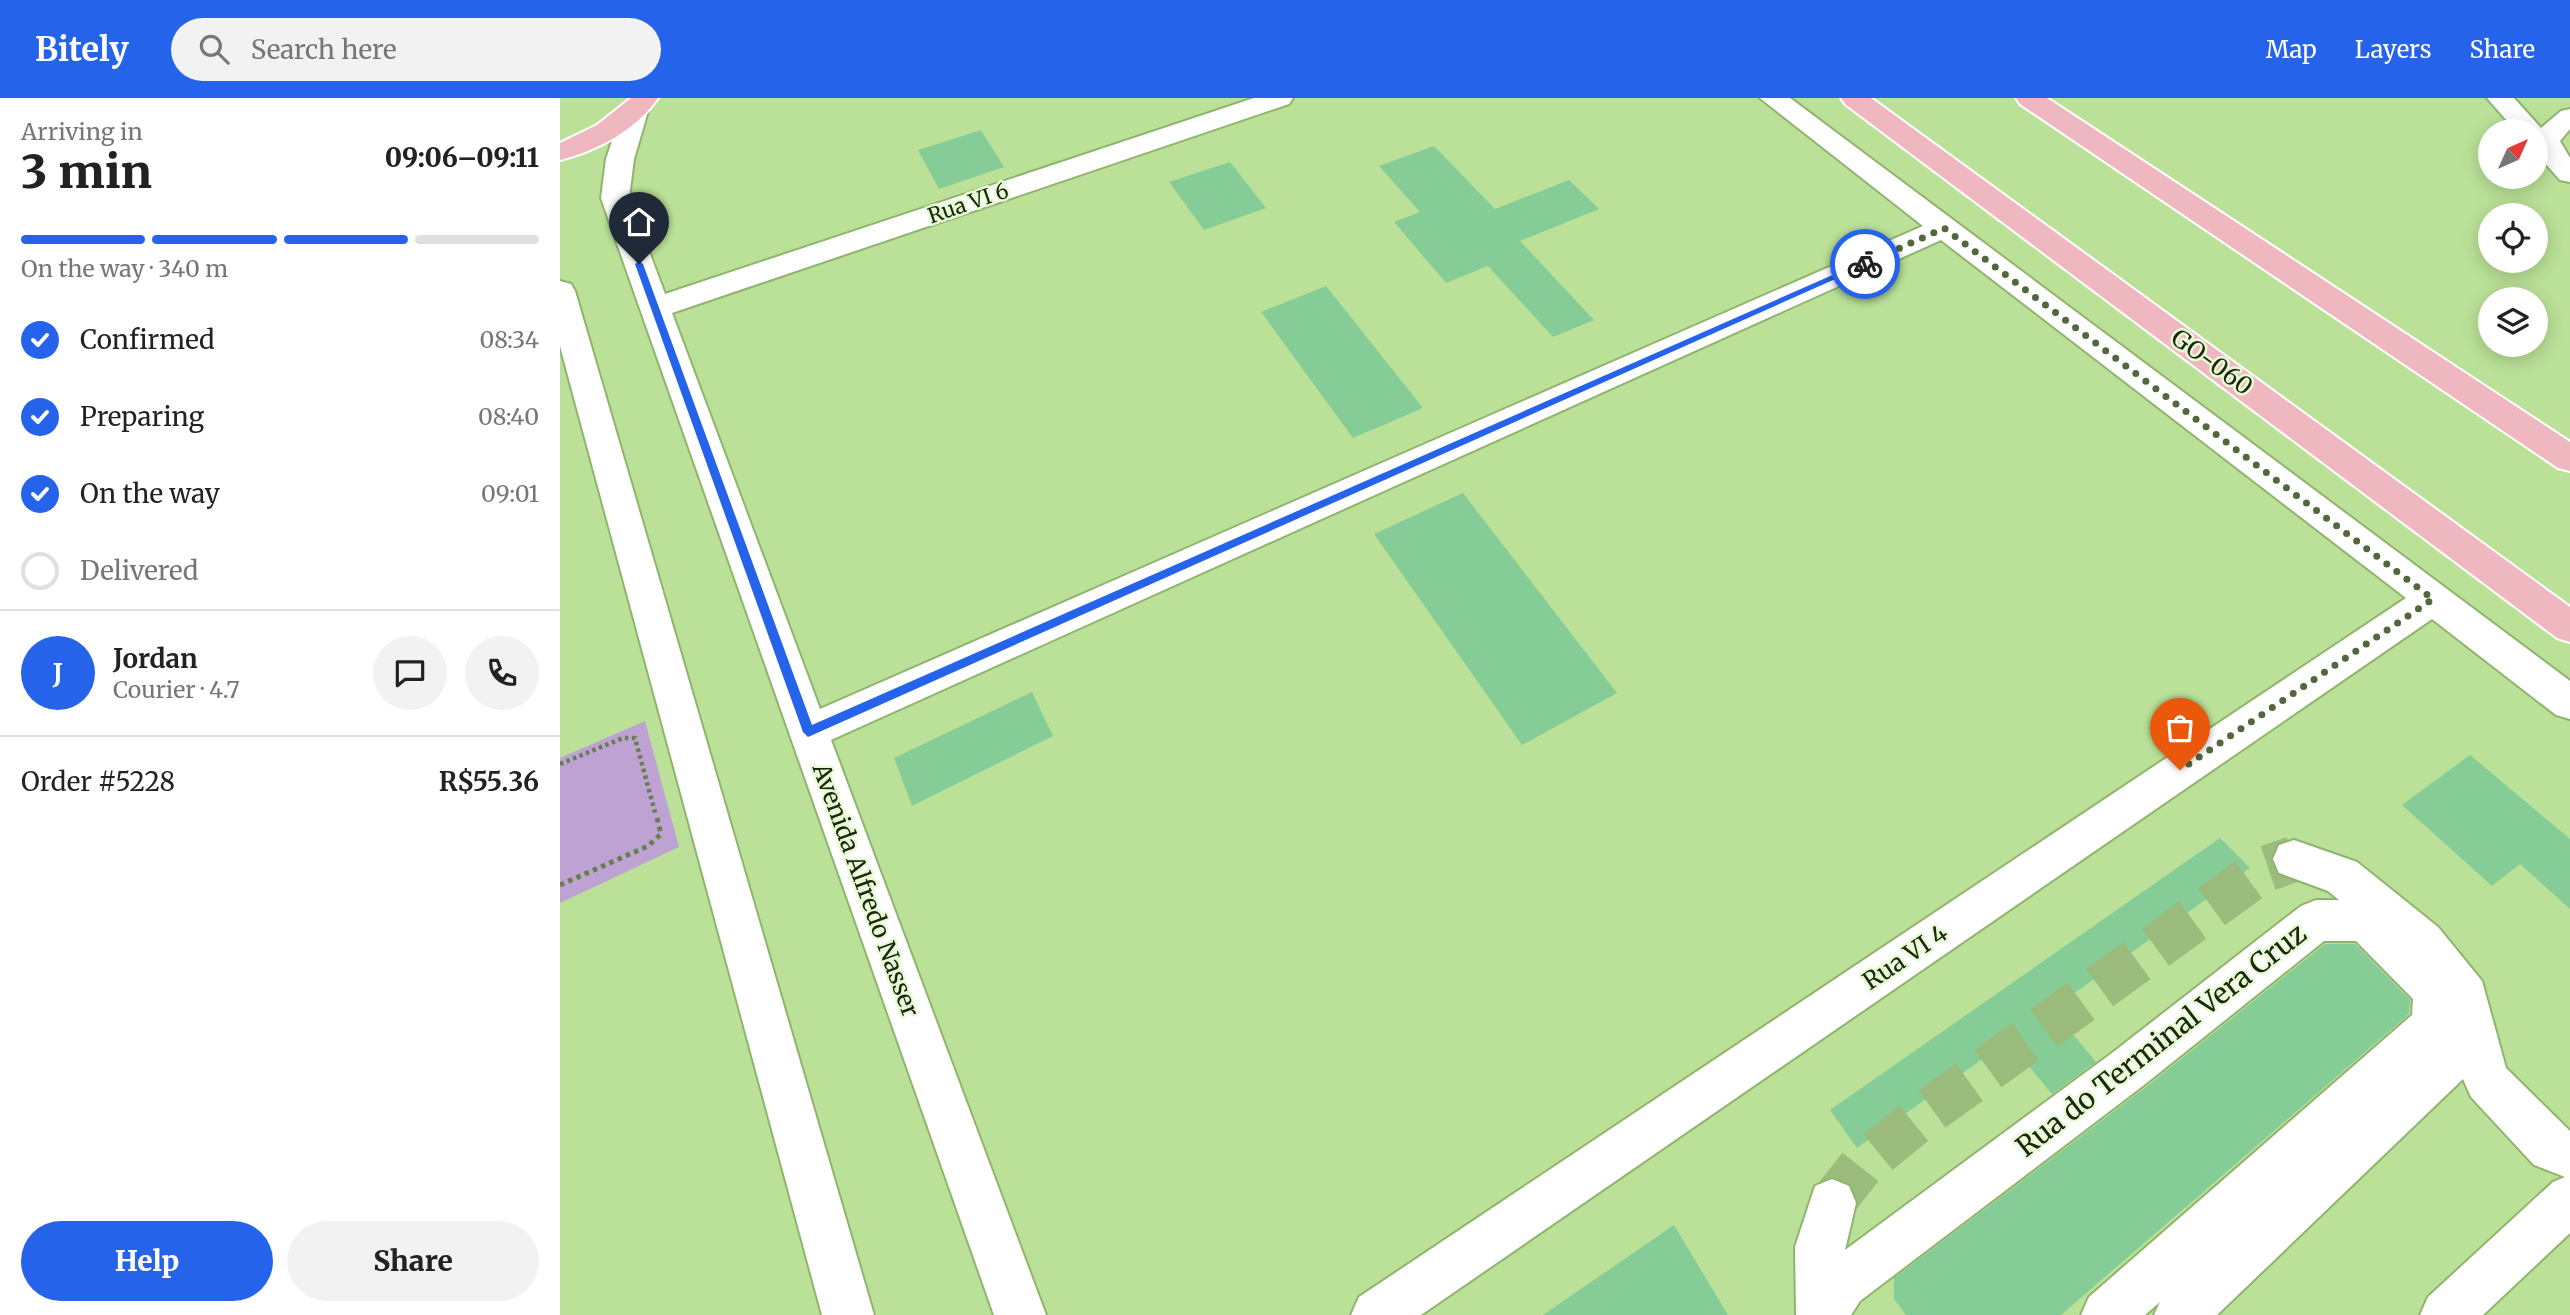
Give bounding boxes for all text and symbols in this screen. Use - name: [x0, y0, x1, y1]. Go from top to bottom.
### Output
- search box: [171, 18, 661, 81]
- text: Bitely: [35, 29, 129, 70]
- icon: search: [195, 30, 233, 68]
- text: Search here: [251, 33, 397, 66]
- text: Map: [2266, 34, 2317, 65]
- text: Layers: [2355, 34, 2431, 65]
- text: Share: [2469, 34, 2535, 65]
- text: Arriving in: [21, 117, 143, 146]
- north arrow: [2478, 119, 2548, 189]
- map controls: [2478, 119, 2548, 357]
- text: 09:06–09:11: [385, 141, 539, 174]
- text: 3 min: [21, 143, 152, 201]
- street label: Rua VI 6: [924, 177, 1012, 229]
- pin: [609, 192, 669, 264]
- icon: home: [620, 203, 658, 241]
- button: locate: [2478, 203, 2548, 273]
- courier: [1830, 229, 1900, 299]
- icon: bike: [1846, 245, 1884, 283]
- text: On the way · 340 m: [21, 254, 228, 283]
- button: layers: [2478, 287, 2548, 357]
- icon: check: [21, 321, 59, 359]
- street label: GO-060: [2165, 322, 2259, 402]
- text: Confirmed: [80, 323, 215, 356]
- text: 08:34: [479, 325, 539, 354]
- icon: check: [21, 398, 59, 436]
- text: Preparing: [80, 400, 204, 433]
- text: 08:40: [478, 402, 539, 431]
- icon: check: [21, 475, 59, 513]
- text: On the way: [80, 477, 220, 510]
- text: 09:01: [481, 479, 539, 508]
- text: Delivered: [80, 554, 199, 587]
- button: chat: [373, 636, 447, 710]
- button: phone: [465, 636, 539, 710]
- text: Jordan: [113, 642, 198, 675]
- text: J: [53, 657, 63, 690]
- text: Courier · 4.7: [113, 675, 240, 704]
- pin: [2150, 698, 2210, 770]
- icon: bag: [2161, 709, 2199, 747]
- street label: Avenida Alfredo Nasser: [805, 758, 926, 1021]
- text: Order #5228: [21, 765, 175, 798]
- text: R$55.36: [439, 765, 539, 798]
- street label: Rua do Terminal Vera Cruz: [2008, 915, 2314, 1165]
- street label: Rua VI 4: [1857, 917, 1954, 997]
- button: Help: [21, 1221, 273, 1301]
- button: Share: [287, 1221, 539, 1301]

